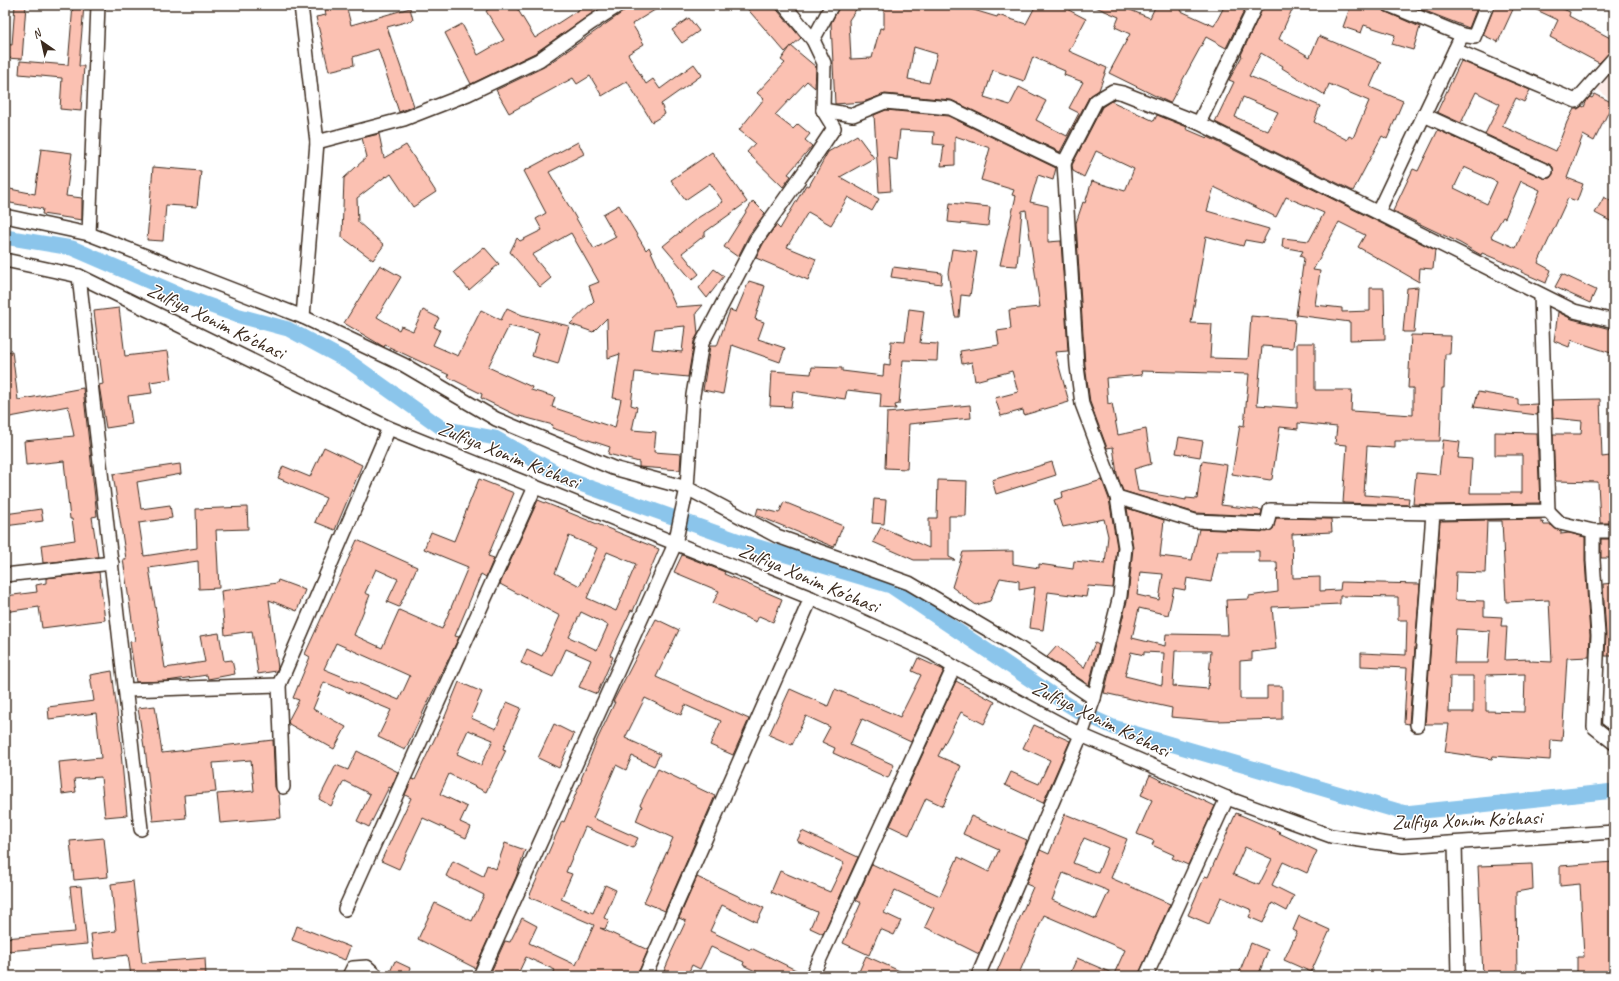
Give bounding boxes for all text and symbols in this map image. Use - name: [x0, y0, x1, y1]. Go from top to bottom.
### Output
- north arrow: [22, 22, 62, 62]
- text: N: [30, 25, 45, 41]
- street label: Zulfiya Xonim Ko'chasi: [143, 277, 291, 366]
- street label: Zulfiya Xonim Ko'chasi: [435, 415, 585, 496]
- street label: Zulfiya Xonim Ko'chasi: [735, 537, 885, 620]
- street label: Zulfiya Xonim Ko'chasi: [1028, 675, 1176, 764]
- street label: Zulfiya Xonim Ko'chasi: [1392, 805, 1545, 835]

